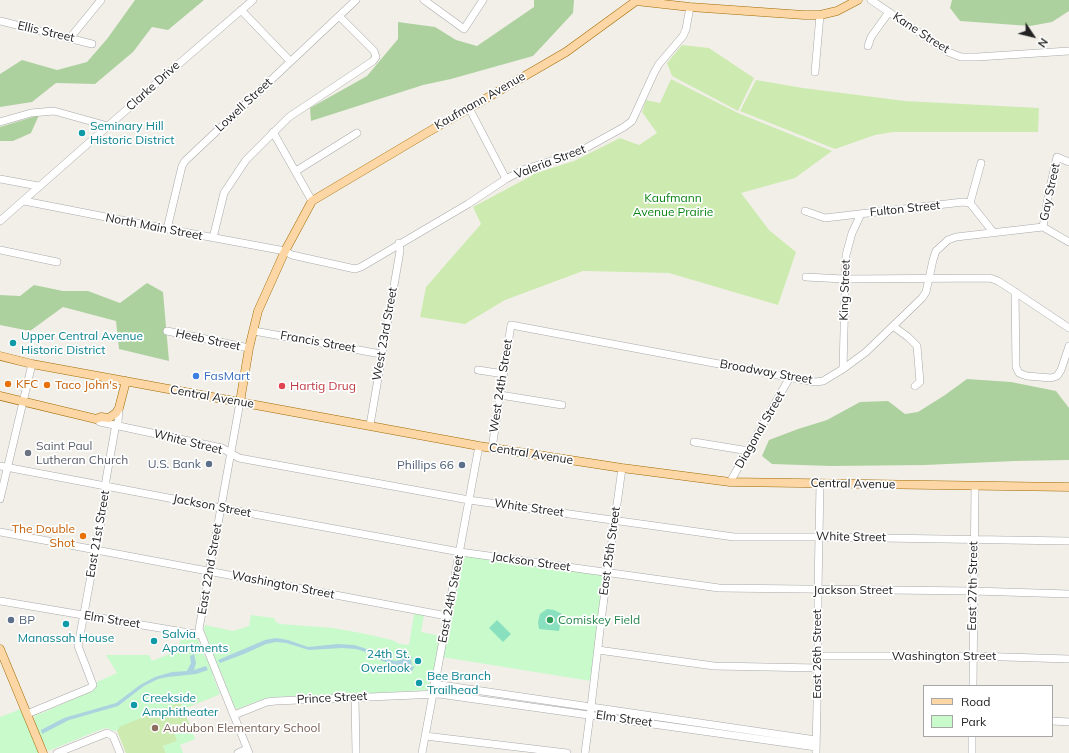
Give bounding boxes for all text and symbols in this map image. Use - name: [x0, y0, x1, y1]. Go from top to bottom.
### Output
- street label: Kane Street: [890, 9, 952, 57]
- north arrow: [1013, 16, 1053, 56]
- street label: Ellis Street: [16, 18, 76, 46]
- text: N: [1035, 35, 1051, 50]
- street label: Clarke Drive: [123, 58, 183, 114]
- street label: Kaufmann Avenue: [432, 69, 528, 133]
- street label: Lowell Street: [213, 75, 275, 135]
- place label: Seminary Hill Historic District: [90, 119, 174, 147]
- marker: Seminary Hill Historic District: [77, 128, 87, 138]
- street label: Valeria Street: [512, 142, 588, 182]
- street label: Gay Street: [1037, 162, 1063, 222]
- park label: Kaufmann Avenue Prairie: [633, 191, 713, 219]
- street label: Fulton Street: [869, 198, 941, 220]
- street label: North Main Street: [104, 211, 204, 243]
- street label: King Street: [837, 259, 853, 321]
- street label: West 23rd Street: [370, 286, 400, 382]
- street label: Heeb Street: [174, 326, 242, 354]
- street label: Francis Street: [279, 328, 357, 356]
- place label: Upper Central Avenue Historic District: [21, 329, 143, 357]
- marker: Upper Central Avenue Historic District: [8, 338, 18, 348]
- street label: West 24th Street: [487, 338, 515, 434]
- street label: Broadway Street: [719, 357, 813, 387]
- place label: FasMart: [204, 369, 250, 383]
- marker: FasMart: [191, 371, 201, 381]
- place label: KFC: [16, 377, 38, 391]
- place label: Taco John's: [55, 378, 118, 392]
- marker: KFC: [3, 379, 13, 389]
- place label: Hartig Drug: [290, 379, 356, 393]
- marker: Taco John's: [42, 380, 52, 390]
- marker: Hartig Drug: [277, 381, 287, 391]
- street label: Central Avenue: [169, 383, 255, 411]
- street label: Diagonal Street: [732, 389, 788, 471]
- street label: White Street: [152, 427, 224, 457]
- place label: Saint Paul Lutheran Church: [36, 439, 128, 467]
- street label: Central Avenue: [488, 440, 574, 468]
- marker: Saint Paul Lutheran Church: [23, 448, 33, 458]
- place label: U.S. Bank: [148, 457, 201, 471]
- place label: Phillips 66: [397, 458, 454, 472]
- marker: U.S. Bank: [204, 459, 214, 469]
- marker: Phillips 66: [457, 460, 467, 470]
- street label: Central Avenue: [810, 476, 896, 492]
- street label: East 21st Street: [83, 489, 113, 579]
- street label: Jackson Street: [172, 491, 252, 521]
- street label: White Street: [493, 496, 565, 520]
- street label: East 25th Street: [597, 506, 623, 596]
- place label: The Double Shot: [12, 522, 75, 550]
- street label: East 22nd Street: [195, 522, 225, 616]
- street label: White Street: [816, 529, 886, 545]
- marker: The Double Shot: [78, 531, 88, 541]
- street label: East 27th Street: [965, 541, 981, 631]
- street label: Jackson Street: [491, 549, 571, 575]
- street label: East 24th Street: [435, 554, 467, 644]
- street label: Washington Street: [230, 568, 336, 602]
- street label: Jackson Street: [813, 583, 893, 597]
- street label: Elm Street: [83, 608, 141, 632]
- street label: East 26th Street: [810, 609, 824, 699]
- place label: BP: [19, 613, 35, 627]
- place label: Comiskey Field: [558, 613, 640, 627]
- marker: BP: [6, 615, 16, 625]
- marker: Comiskey Field: [545, 615, 555, 625]
- marker: Manassah House: [61, 619, 71, 629]
- place label: Salvia Apartments: [162, 627, 228, 655]
- place label: Manassah House: [18, 631, 114, 645]
- marker: Salvia Apartments: [149, 636, 159, 646]
- place label: 24th St. Overlook: [361, 647, 410, 675]
- street label: Washington Street: [892, 649, 996, 663]
- marker: 24th St. Overlook: [413, 656, 423, 666]
- place label: Bee Branch Trailhead: [427, 669, 491, 697]
- marker: Bee Branch Trailhead: [414, 678, 424, 688]
- legend: [923, 685, 1053, 737]
- street label: Prince Street: [296, 689, 368, 707]
- place label: Creekside Amphitheater: [142, 691, 218, 719]
- text: Road: [961, 694, 990, 709]
- marker: Creekside Amphitheater: [129, 700, 139, 710]
- street label: Elm Street: [595, 708, 653, 730]
- text: Park: [961, 714, 986, 729]
- place label: Audubon Elementary School: [163, 721, 320, 735]
- marker: Audubon Elementary School: [150, 723, 160, 733]

